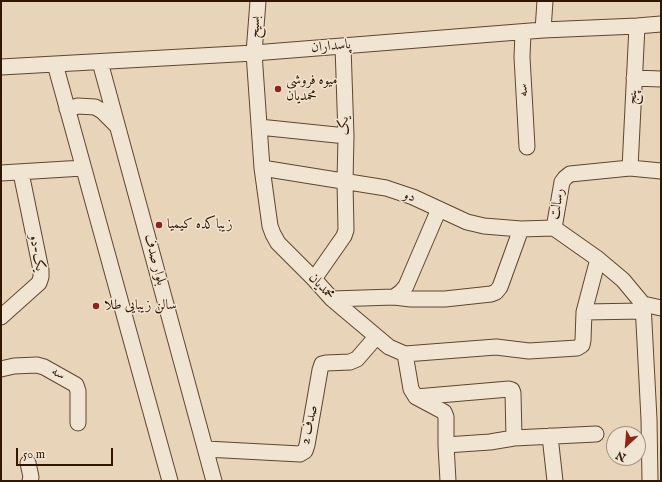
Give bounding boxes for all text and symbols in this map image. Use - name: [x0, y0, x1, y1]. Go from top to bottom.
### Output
- street label: بسیح: [247, 15, 265, 39]
- street label: پاسداران: [310, 37, 352, 57]
- place label: میوه فروشی محمدیان: [286, 73, 337, 106]
- street label: سه: [515, 83, 533, 97]
- marker: میوه فروشی محمدیان: [273, 84, 283, 94]
- street label: پنج: [624, 89, 642, 105]
- street label: یک: [336, 116, 354, 136]
- street label: دو: [401, 187, 417, 207]
- street label: رسالت: [547, 187, 569, 221]
- place label: زیباکده کیمیا: [167, 217, 232, 233]
- marker: زیباکده کیمیا: [154, 220, 164, 230]
- street label: بلوار صدف: [139, 232, 169, 288]
- street label: یک-دو: [25, 233, 47, 273]
- street label: محمدیان: [304, 270, 338, 304]
- place label: سالن زیبایی طلا: [104, 298, 177, 314]
- marker: سالن زیبایی طلا: [91, 301, 101, 311]
- street label: سه: [48, 363, 68, 385]
- street label: صدف 2: [298, 404, 322, 446]
- north arrow: [606, 426, 646, 466]
- scale bar: [18, 440, 115, 466]
- text: 50 m: [23, 447, 45, 462]
- text: N: [614, 448, 629, 464]

